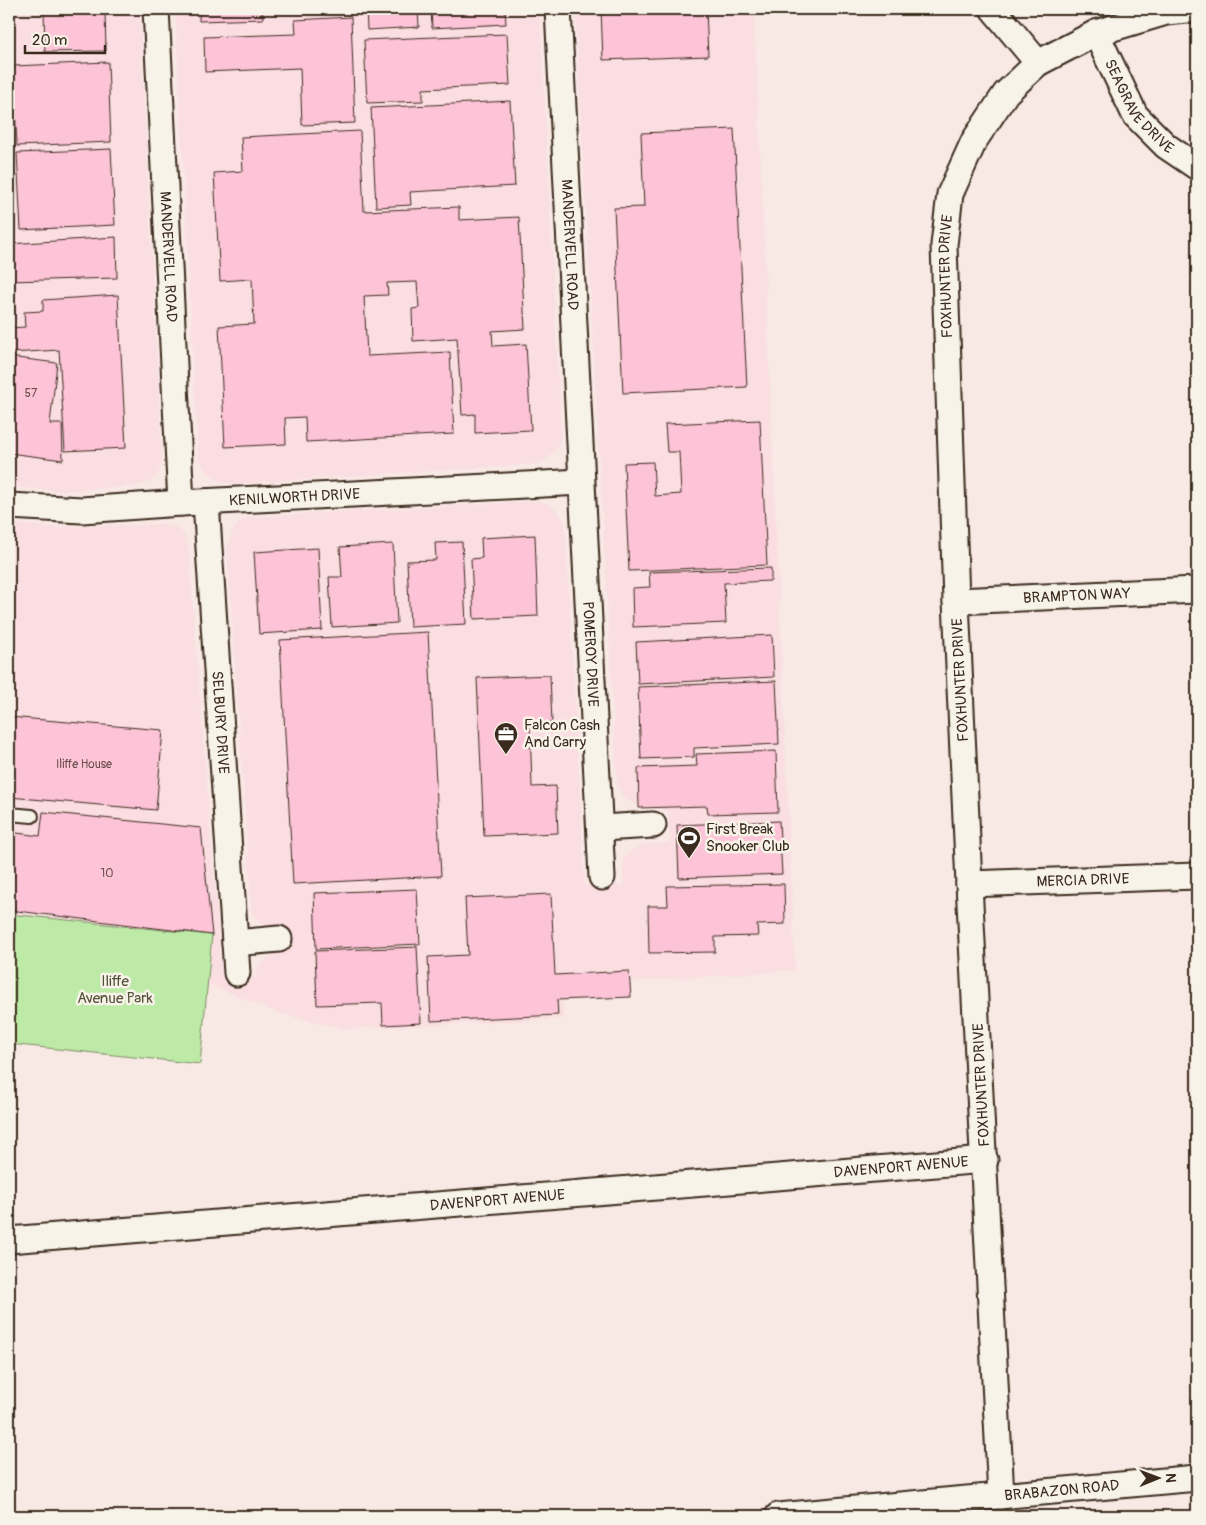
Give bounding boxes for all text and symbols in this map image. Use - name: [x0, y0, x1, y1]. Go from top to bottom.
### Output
- scale bar: [25, 22, 105, 54]
- text: 20 m: [32, 31, 67, 50]
- street label: SEAGRAVE DRIVE: [1100, 56, 1177, 159]
- street label: MANDERVELL ROAD: [557, 179, 582, 311]
- street label: MANDERVELL ROAD: [155, 191, 181, 323]
- street label: FOXHUNTER DRIVE: [935, 213, 958, 339]
- house number: 57: [25, 386, 38, 401]
- street label: KENILWORTH DRIVE: [228, 485, 361, 510]
- street label: BRAMPTON WAY: [1023, 584, 1131, 608]
- street label: POMEROY DRIVE: [578, 601, 602, 708]
- street label: FOXHUNTER DRIVE: [948, 617, 973, 742]
- street label: SELBURY DRIVE: [207, 670, 233, 775]
- place label: Falcon Cash And Carry: [524, 716, 600, 752]
- office icon: Falcon Cash And Carry: [493, 721, 519, 755]
- house number: Iliffe House: [56, 757, 112, 772]
- place label: First Break Snooker Club: [706, 820, 790, 856]
- sports icon: First Break Snooker Club: [676, 825, 702, 859]
- house number: 10: [101, 866, 113, 881]
- street label: MERCIA DRIVE: [1036, 869, 1130, 892]
- park label: Iliffe Avenue Park: [77, 972, 154, 1008]
- street label: FOXHUNTER DRIVE: [969, 1022, 994, 1147]
- street label: DAVENPORT AVENUE: [833, 1152, 969, 1182]
- street label: DAVENPORT AVENUE: [429, 1185, 566, 1215]
- north arrow: [1134, 1452, 1184, 1502]
- text: N: [1162, 1473, 1179, 1483]
- street label: BRABAZON ROAD: [1004, 1476, 1120, 1505]

